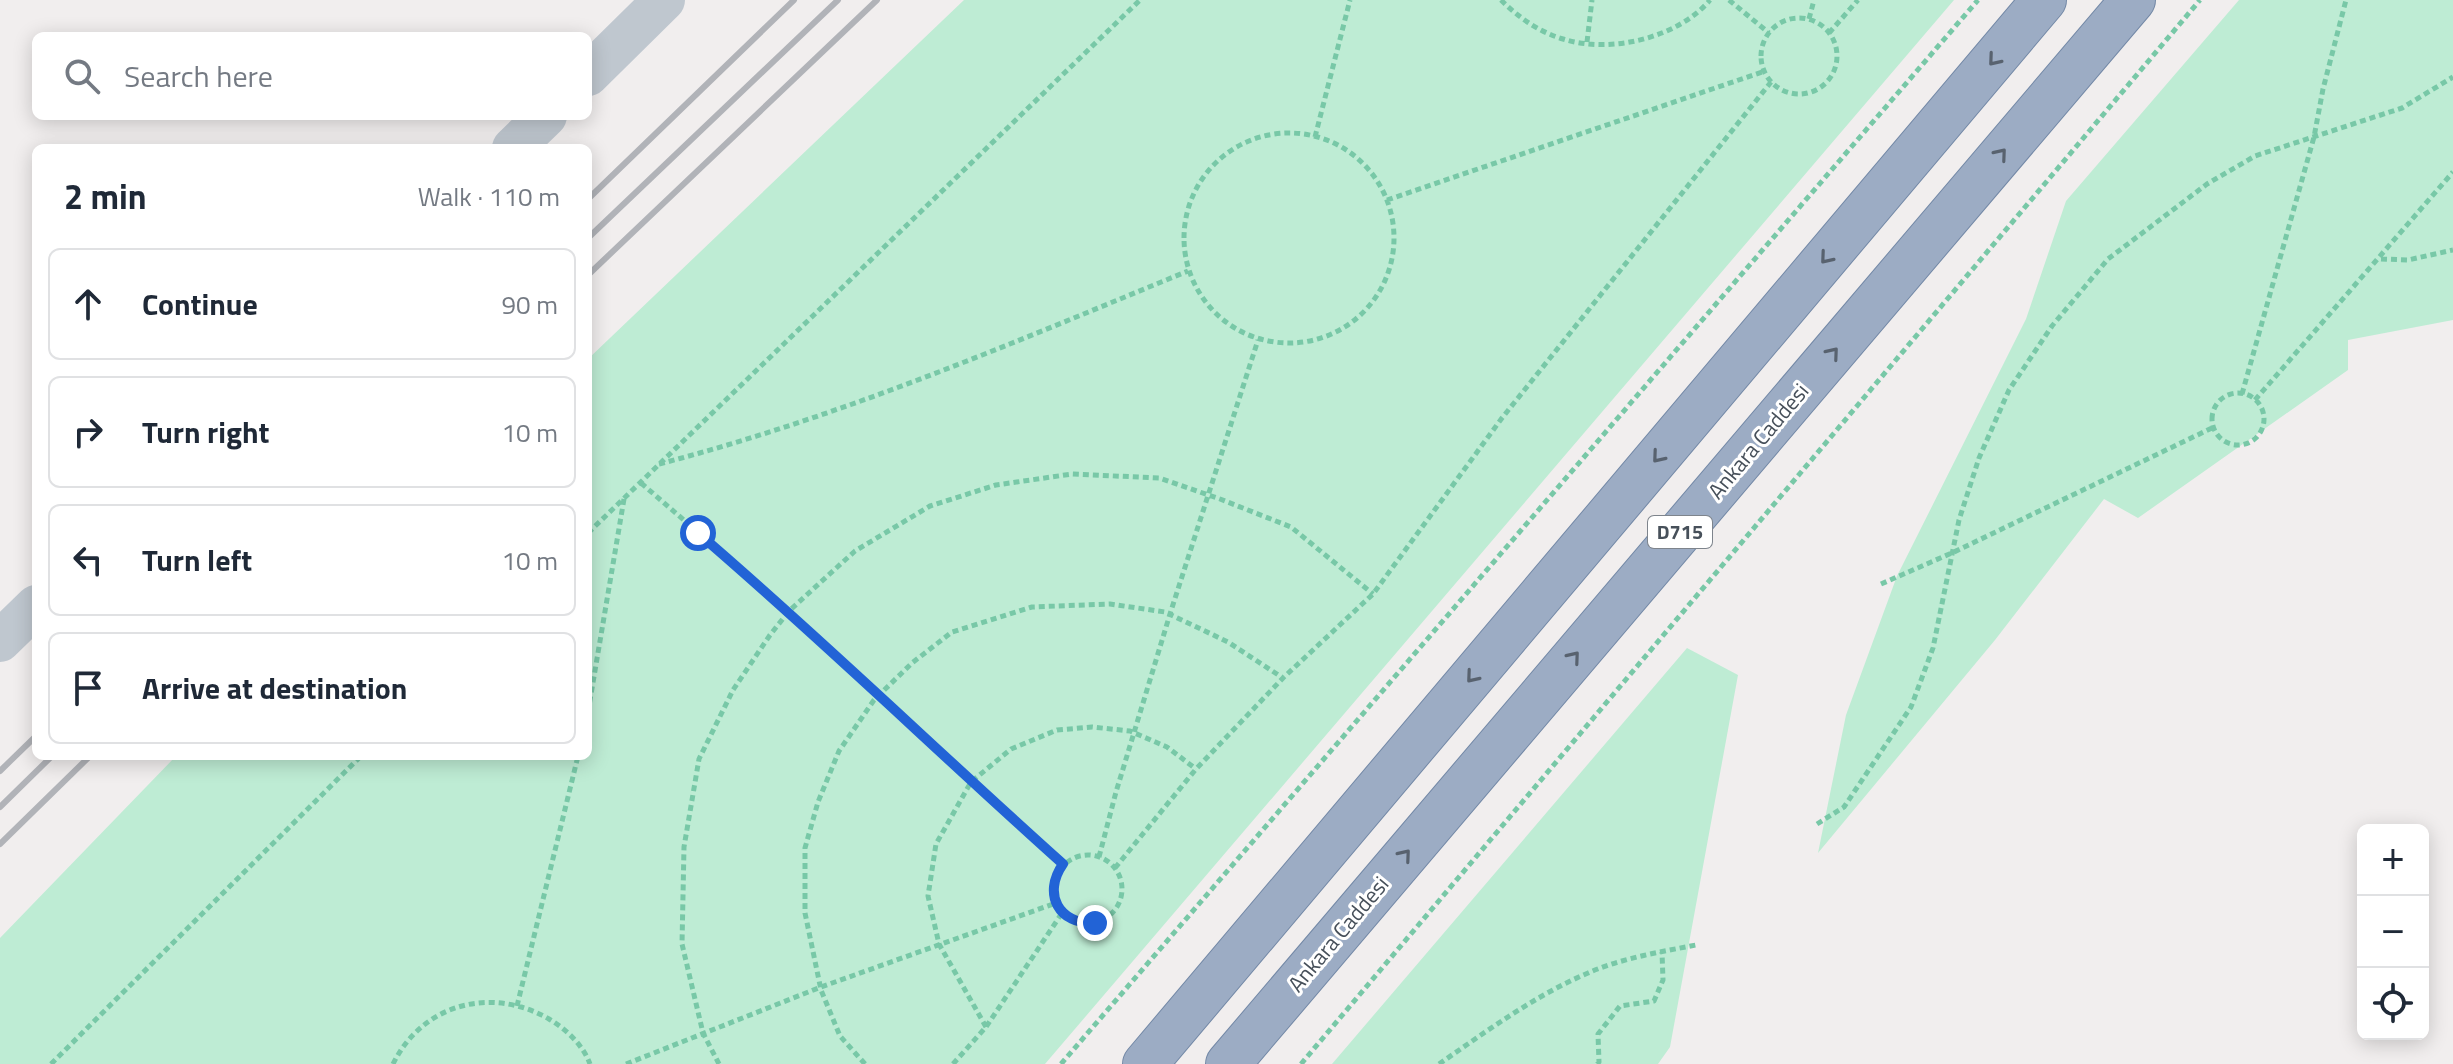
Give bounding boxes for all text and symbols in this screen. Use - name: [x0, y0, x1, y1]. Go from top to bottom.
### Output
- search box: [32, 32, 592, 120]
- one-way arrow: [1989, 50, 2004, 65]
- text: Search here: [124, 53, 273, 99]
- icon: search: [60, 54, 104, 98]
- one-way arrow: [1991, 149, 2006, 164]
- text: 2 min: [64, 170, 147, 222]
- text: Walk · 110 m: [418, 177, 560, 216]
- one-way arrow: [1821, 249, 1836, 263]
- text: Continue: [142, 281, 258, 327]
- icon: ahead: [66, 282, 110, 326]
- text: 90 m: [501, 285, 558, 324]
- one-way arrow: [1823, 347, 1838, 362]
- street label: Ankara Caddesi: [1699, 376, 1817, 506]
- text: Turn right: [142, 409, 270, 455]
- icon: right: [66, 410, 110, 454]
- text: 10 m: [501, 413, 558, 452]
- one-way arrow: [1653, 447, 1668, 462]
- route start: [680, 515, 716, 551]
- road number: D715: [1648, 516, 1712, 548]
- text: Turn left: [142, 537, 252, 583]
- icon: left: [66, 538, 110, 582]
- text: 10 m: [501, 541, 558, 580]
- one-way arrow: [1564, 652, 1579, 667]
- text: Arrive at destination: [142, 665, 407, 711]
- icon: arrive: [66, 666, 110, 710]
- one-way arrow: [1467, 667, 1482, 682]
- map controls: [2357, 824, 2429, 1040]
- button: +: [2357, 824, 2429, 896]
- one-way arrow: [1395, 850, 1410, 865]
- street label: Ankara Caddesi: [1279, 869, 1397, 999]
- button: −: [2357, 896, 2429, 968]
- route end: [1077, 905, 1113, 941]
- button: locate: [2357, 968, 2429, 1040]

